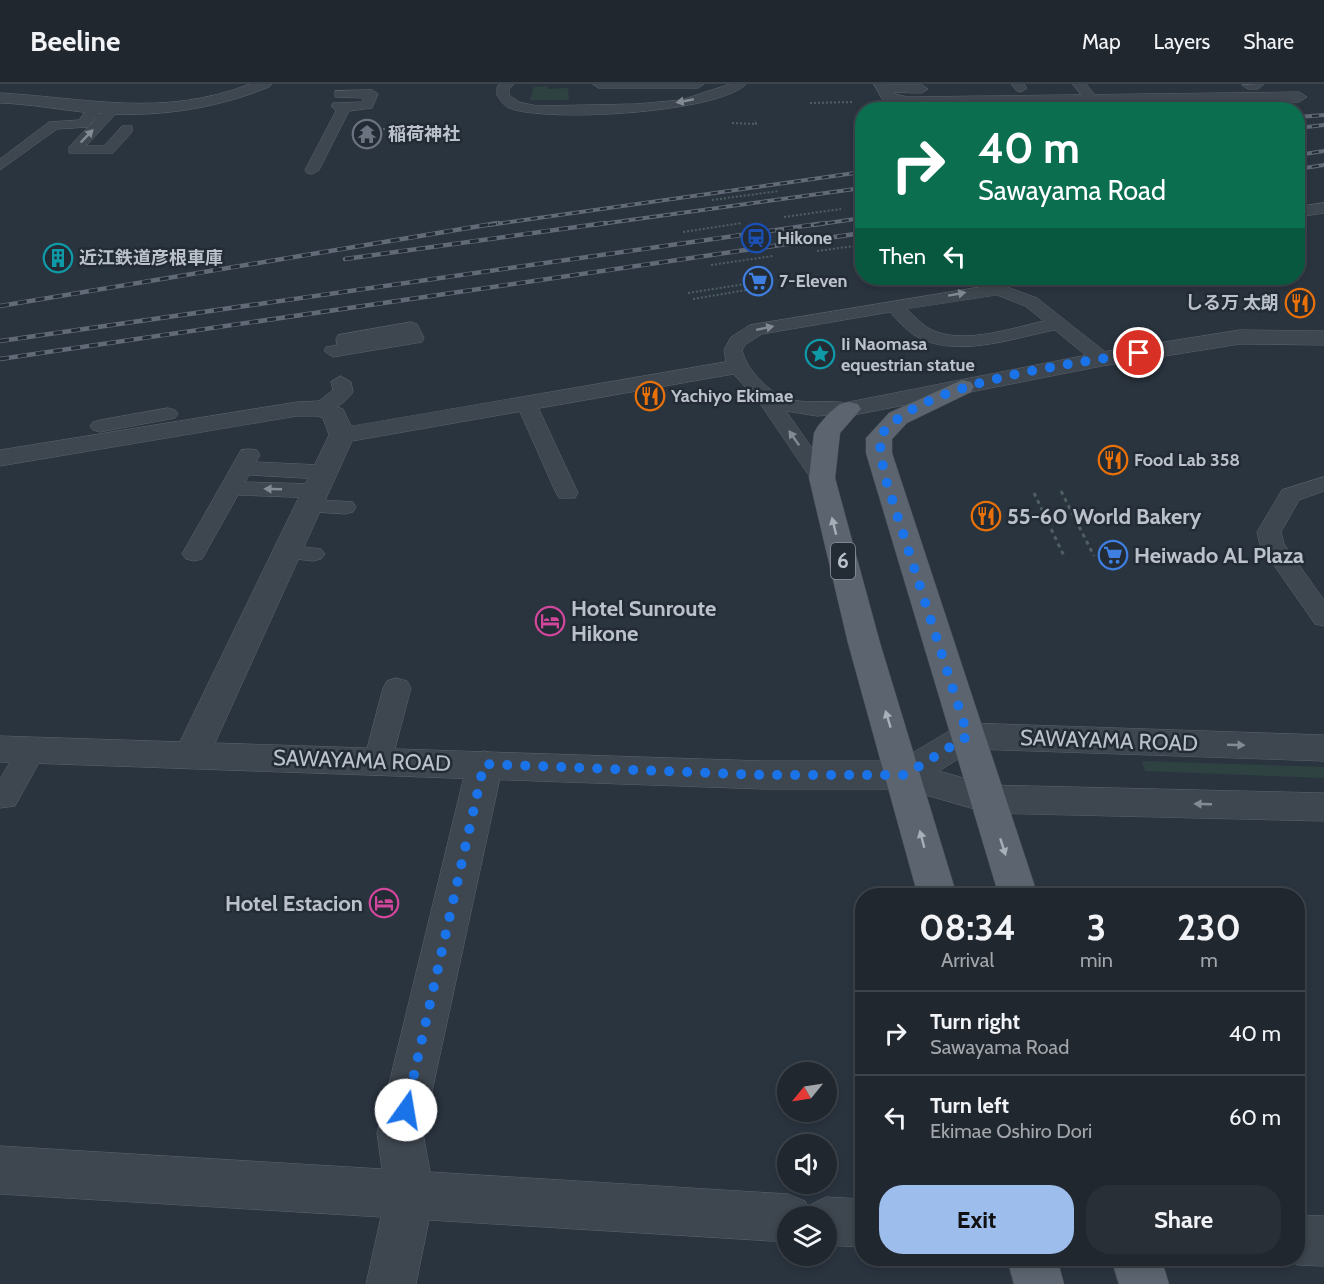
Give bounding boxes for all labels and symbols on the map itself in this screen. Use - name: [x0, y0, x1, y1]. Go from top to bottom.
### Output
- one-way arrow: [675, 97, 694, 106]
- temple icon: 稲荷神社: [351, 118, 383, 150]
- place label: 稲荷神社: [388, 123, 460, 145]
- one-way arrow: [80, 129, 94, 143]
- station icon: Hikone: [740, 222, 772, 254]
- place label: Hikone: [777, 227, 832, 249]
- building icon: 近江鉄道彦根車庫: [42, 242, 74, 274]
- place label: 近江鉄道彦根車庫: [79, 247, 223, 269]
- supermarket icon: 7-Eleven: [742, 265, 774, 297]
- place label: 7-Eleven: [779, 270, 847, 292]
- restaurant icon: しる万 太朗: [1284, 287, 1316, 319]
- one-way arrow: [948, 289, 967, 298]
- place label: しる万 太朗: [1185, 292, 1279, 314]
- one-way arrow: [756, 323, 775, 332]
- pin: [1113, 327, 1164, 378]
- place label: Ii Naomasa equestrian statue: [841, 333, 975, 376]
- place icon: Ii Naomasa equestrian statue: [804, 338, 836, 370]
- restaurant icon: Yachiyo Ekimae: [634, 380, 666, 412]
- place label: Yachiyo Ekimae: [670, 385, 793, 407]
- one-way arrow: [788, 430, 800, 446]
- restaurant icon: Food Lab 358: [1097, 444, 1129, 476]
- place label: Food Lab 358: [1134, 449, 1240, 471]
- one-way arrow: [264, 484, 283, 494]
- restaurant icon: 55-60 World Bakery: [970, 500, 1002, 532]
- place label: 55-60 World Bakery: [1007, 503, 1202, 530]
- one-way arrow: [829, 516, 839, 535]
- supermarket icon: Heiwado AL Plaza: [1097, 539, 1129, 571]
- place label: Heiwado AL Plaza: [1134, 542, 1304, 569]
- road number: 6: [831, 543, 855, 579]
- place label: Hotel Sunroute Hikone: [571, 595, 716, 647]
- hotel icon: Hotel Sunroute Hikone: [534, 605, 566, 637]
- one-way arrow: [883, 710, 892, 728]
- street label: SAWAYAMA ROAD: [1019, 724, 1199, 757]
- one-way arrow: [1227, 740, 1246, 749]
- street label: SAWAYAMA ROAD: [272, 744, 452, 777]
- one-way arrow: [1193, 799, 1212, 809]
- one-way arrow: [917, 830, 926, 848]
- one-way arrow: [999, 838, 1009, 856]
- hotel icon: Hotel Estacion: [368, 887, 400, 919]
- place label: Hotel Estacion: [225, 890, 363, 917]
- north arrow: [777, 1062, 837, 1122]
- position arrow: [374, 1078, 438, 1142]

